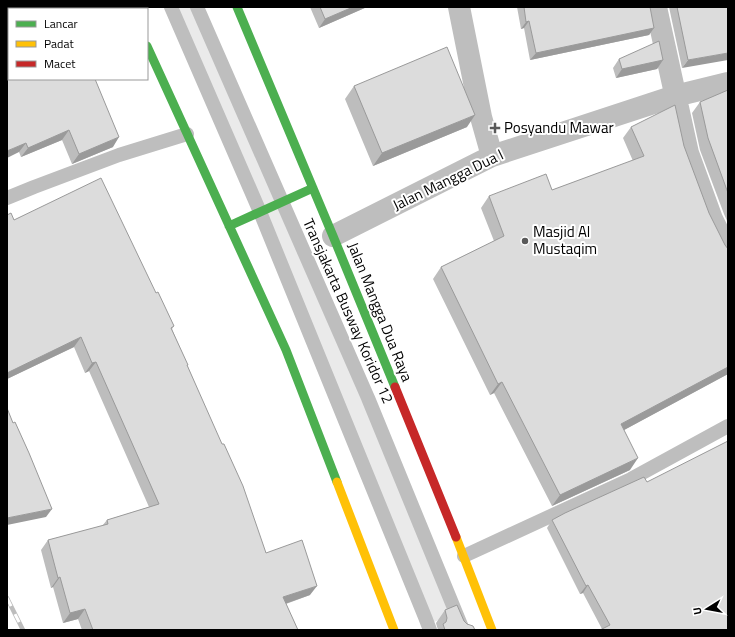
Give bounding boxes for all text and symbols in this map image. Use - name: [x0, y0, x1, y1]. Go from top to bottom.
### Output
- legend: [8, 8, 148, 80]
- text: Lancar: [44, 14, 78, 33]
- text: Padat: [44, 34, 74, 53]
- text: Macet: [44, 54, 76, 73]
- place label: Posyandu Mawar: [504, 116, 614, 139]
- marker: Posyandu Mawar: [489, 122, 501, 134]
- street label: Jalan Mangga Dua I: [388, 143, 507, 216]
- street label: Transjakarta Busway Koridor 12: [297, 215, 400, 407]
- place label: Masjid Al Mustaqim: [533, 220, 597, 260]
- marker: Masjid Al Mustaqim: [520, 236, 530, 246]
- street label: Jalan Mangga Dua Raya: [342, 239, 419, 385]
- north arrow: [687, 589, 727, 629]
- text: U: [689, 606, 706, 616]

